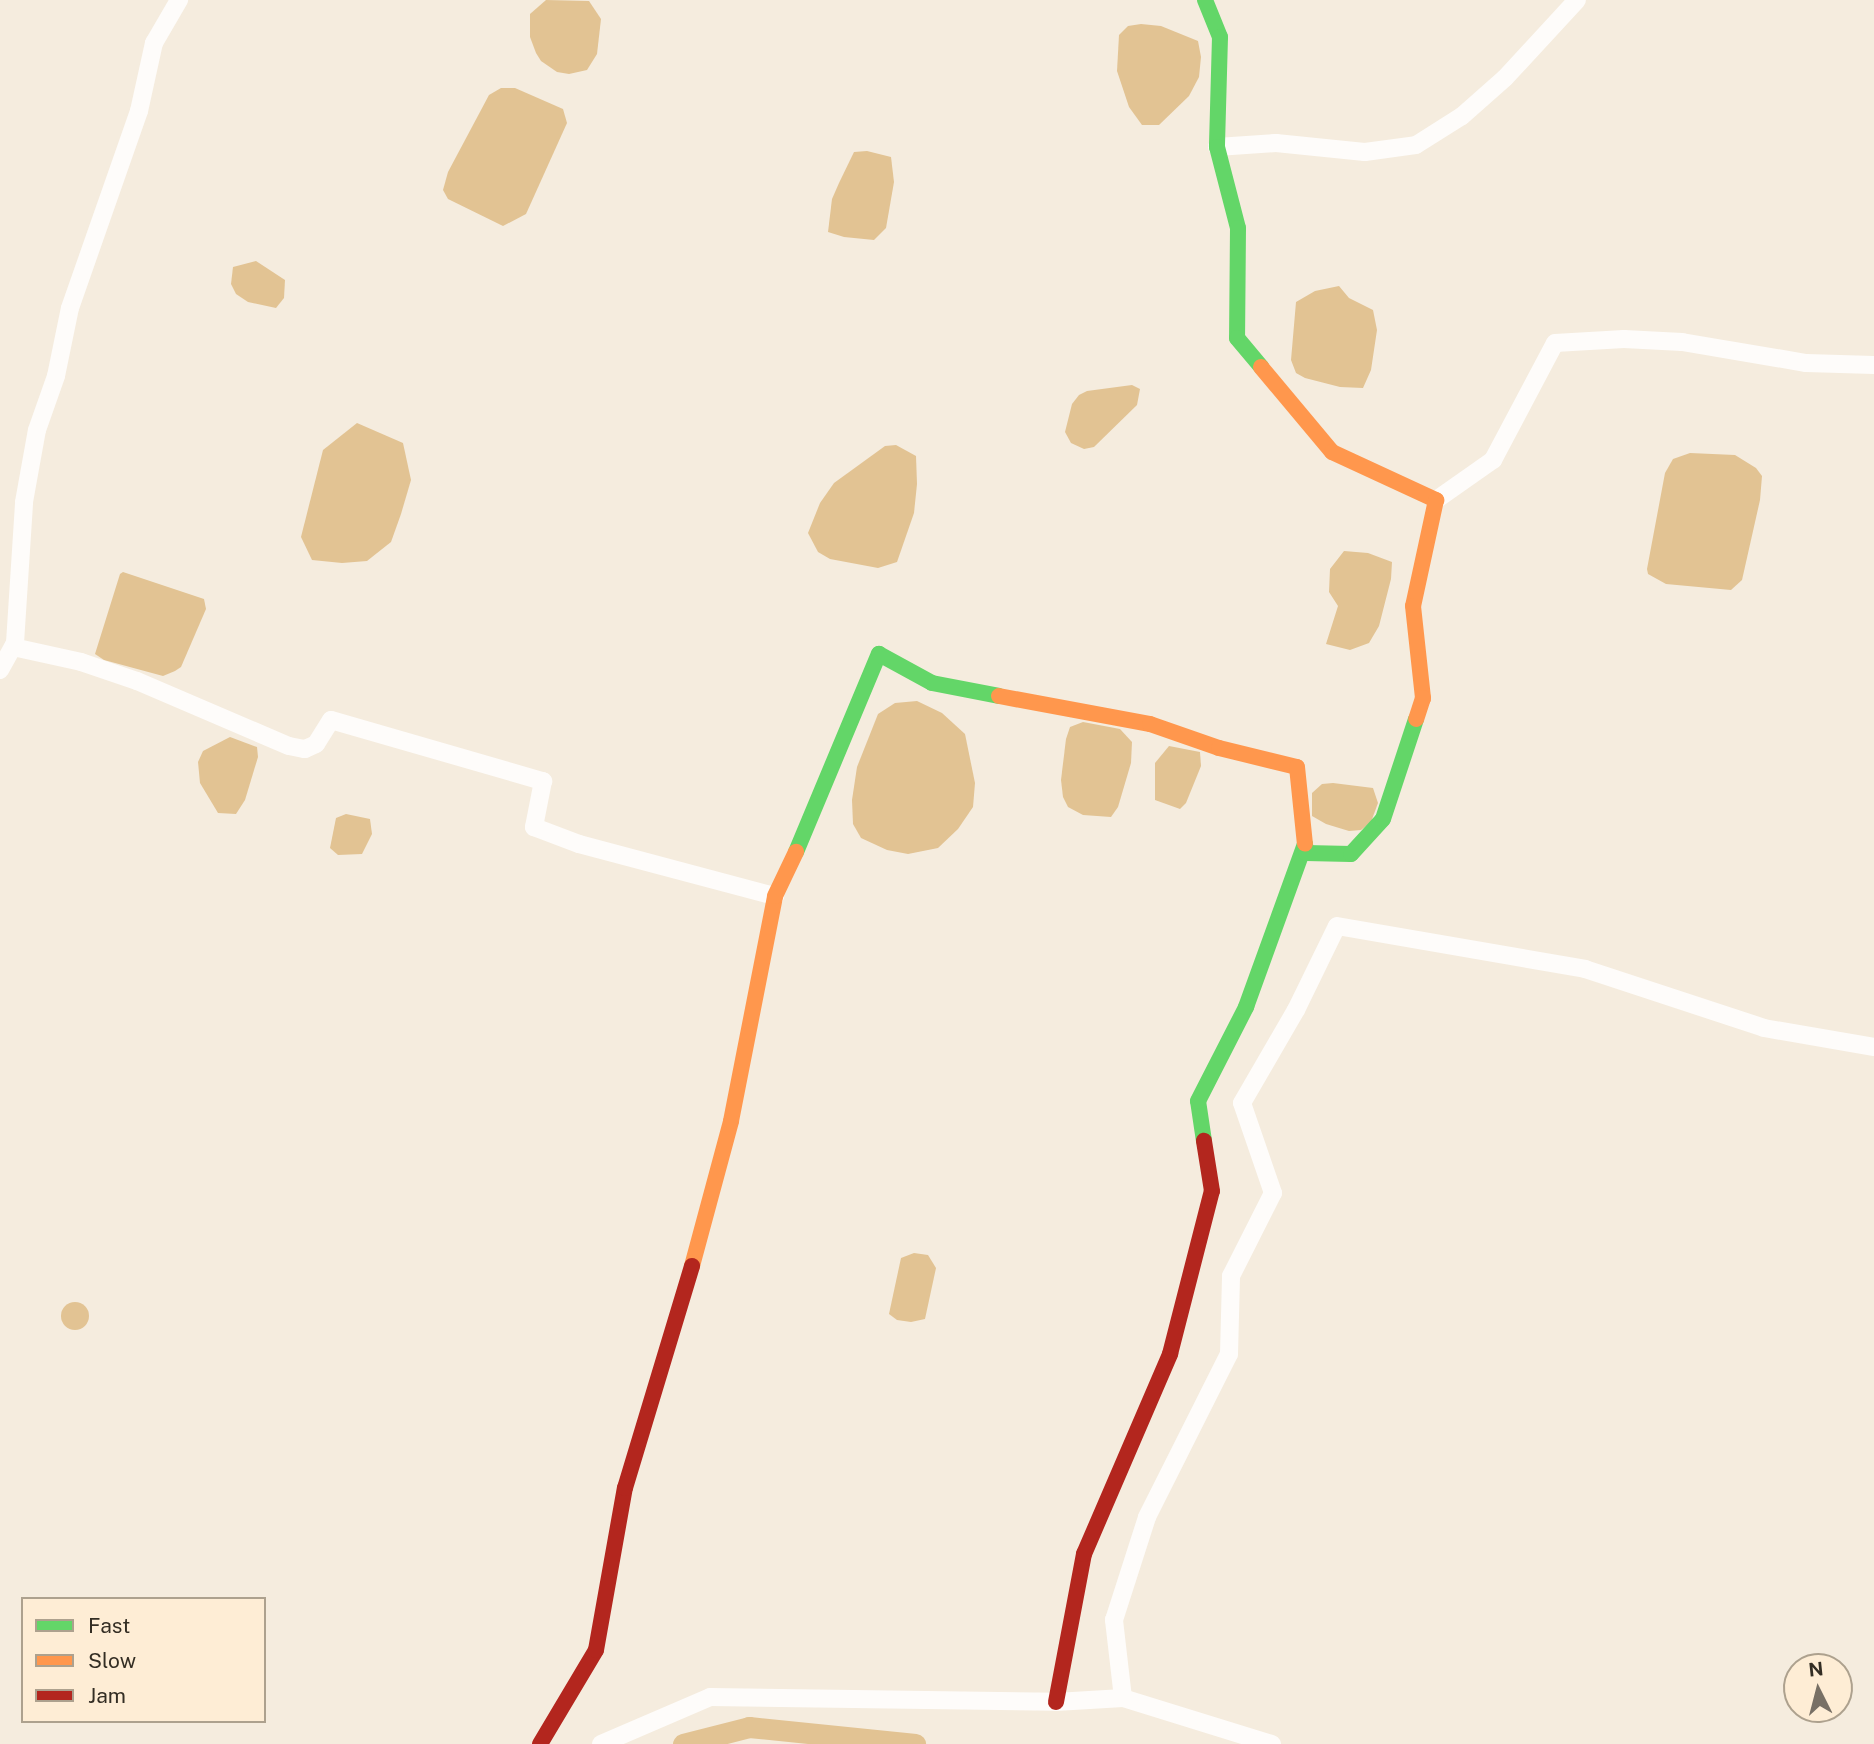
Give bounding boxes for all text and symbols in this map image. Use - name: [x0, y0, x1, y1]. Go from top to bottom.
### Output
- legend: [21, 1597, 266, 1723]
- text: Fast: [88, 1613, 130, 1638]
- text: Slow: [88, 1648, 136, 1673]
- north arrow: [1783, 1653, 1853, 1723]
- text: N: [1807, 1657, 1825, 1681]
- text: Jam: [88, 1683, 126, 1708]

